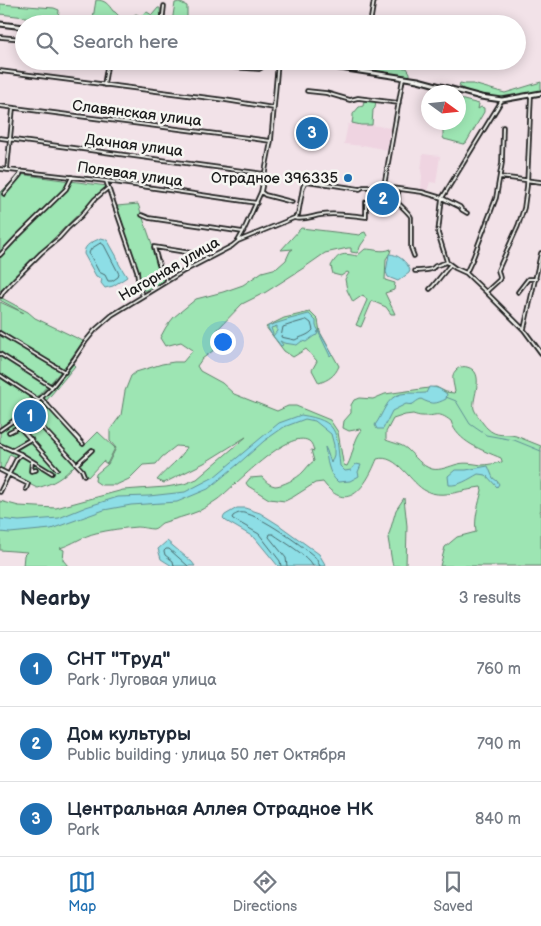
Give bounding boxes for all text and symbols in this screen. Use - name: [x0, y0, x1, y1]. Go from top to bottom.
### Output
- search box: [15, 15, 526, 70]
- icon: search: [33, 29, 61, 57]
- text: Search here: [73, 31, 178, 54]
- north arrow: [421, 85, 466, 130]
- street label: Славянская улица: [71, 96, 203, 131]
- pin: 3: [296, 114, 328, 152]
- street label: Дачная улица: [84, 130, 184, 161]
- street label: Полевая улица: [76, 158, 184, 191]
- place label: Отрадное 396335: [211, 169, 338, 188]
- marker: Отрадное 396335: [342, 172, 354, 184]
- pin: 2: [367, 180, 399, 218]
- street label: Нагорная улица: [116, 233, 223, 306]
- your location: [210, 329, 236, 355]
- pin: 1: [14, 397, 46, 435]
- text: Nearby: [20, 586, 90, 611]
- text: 3 results: [459, 589, 521, 608]
- text: СНТ "Труд": [67, 648, 171, 671]
- text: 1: [33, 660, 39, 679]
- text: 760 m: [476, 660, 521, 679]
- text: Park · Луговая улица: [67, 671, 217, 690]
- text: Дом культуры: [67, 723, 191, 746]
- text: 2: [31, 735, 41, 754]
- text: 790 m: [477, 735, 521, 754]
- text: Public building · улица 50 лет Октября: [67, 746, 346, 765]
- text: Центральная Аллея Отрадное НК: [67, 798, 373, 821]
- text: 3: [31, 810, 41, 829]
- text: 840 m: [475, 810, 521, 829]
- text: Park: [67, 821, 99, 840]
- tab: Map: [68, 868, 96, 915]
- tab: Directions: [233, 868, 297, 915]
- tab: Saved: [433, 868, 473, 915]

